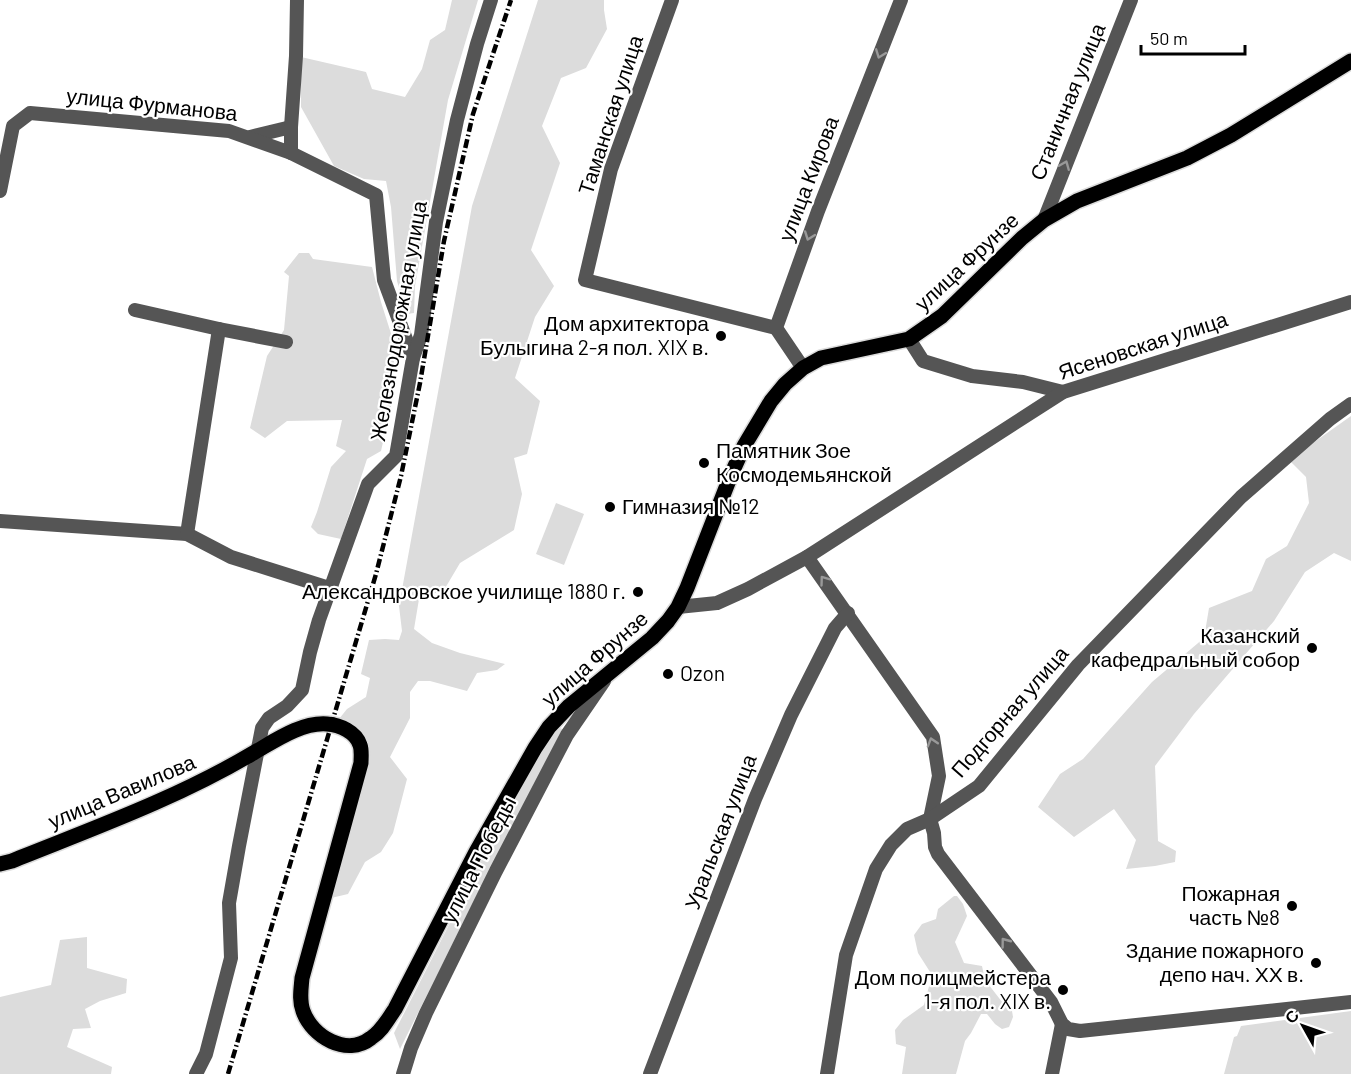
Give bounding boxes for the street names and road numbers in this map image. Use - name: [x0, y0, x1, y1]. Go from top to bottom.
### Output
- street label: Станичная улица: [1024, 19, 1110, 184]
- street label: Таманская улица: [572, 31, 647, 198]
- street label: улица Фурманова: [65, 82, 239, 125]
- street label: улица Кирова: [772, 112, 843, 244]
- street label: Железнодорожная улица: [364, 198, 431, 443]
- street label: улица Фрунзе: [909, 207, 1023, 315]
- street label: Ясеновская улица: [1055, 305, 1231, 384]
- street label: улица Фрунзе: [536, 605, 652, 711]
- street label: Подгорная улица: [945, 640, 1073, 782]
- street label: улица Вавилова: [44, 748, 199, 833]
- street label: Уральская улица: [679, 750, 761, 913]
- street label: улица Победы: [435, 792, 520, 927]

